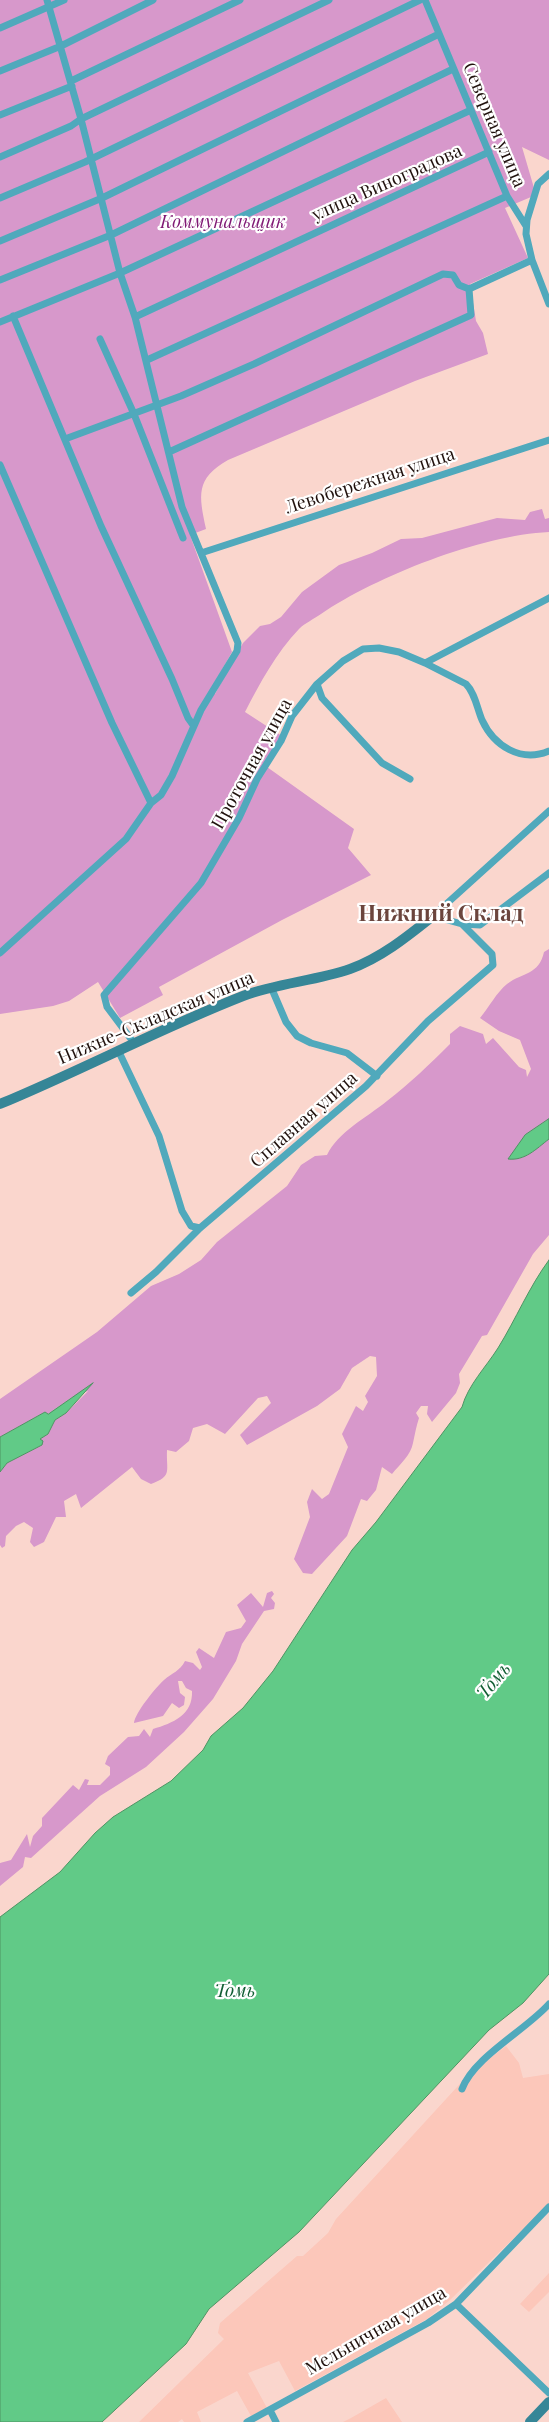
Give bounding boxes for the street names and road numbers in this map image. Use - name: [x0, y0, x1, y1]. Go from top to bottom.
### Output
- street label: Северная улица: [458, 59, 530, 191]
- street label: улица Виноградова: [308, 140, 466, 226]
- street label: Левобережная улица: [282, 443, 458, 519]
- street label: Проточная улица: [207, 695, 297, 833]
- street label: Нижне-Складская улица: [55, 967, 257, 1069]
- street label: Сплавная улица: [246, 1068, 362, 1172]
- street label: Мельничная улица: [302, 2282, 450, 2380]

